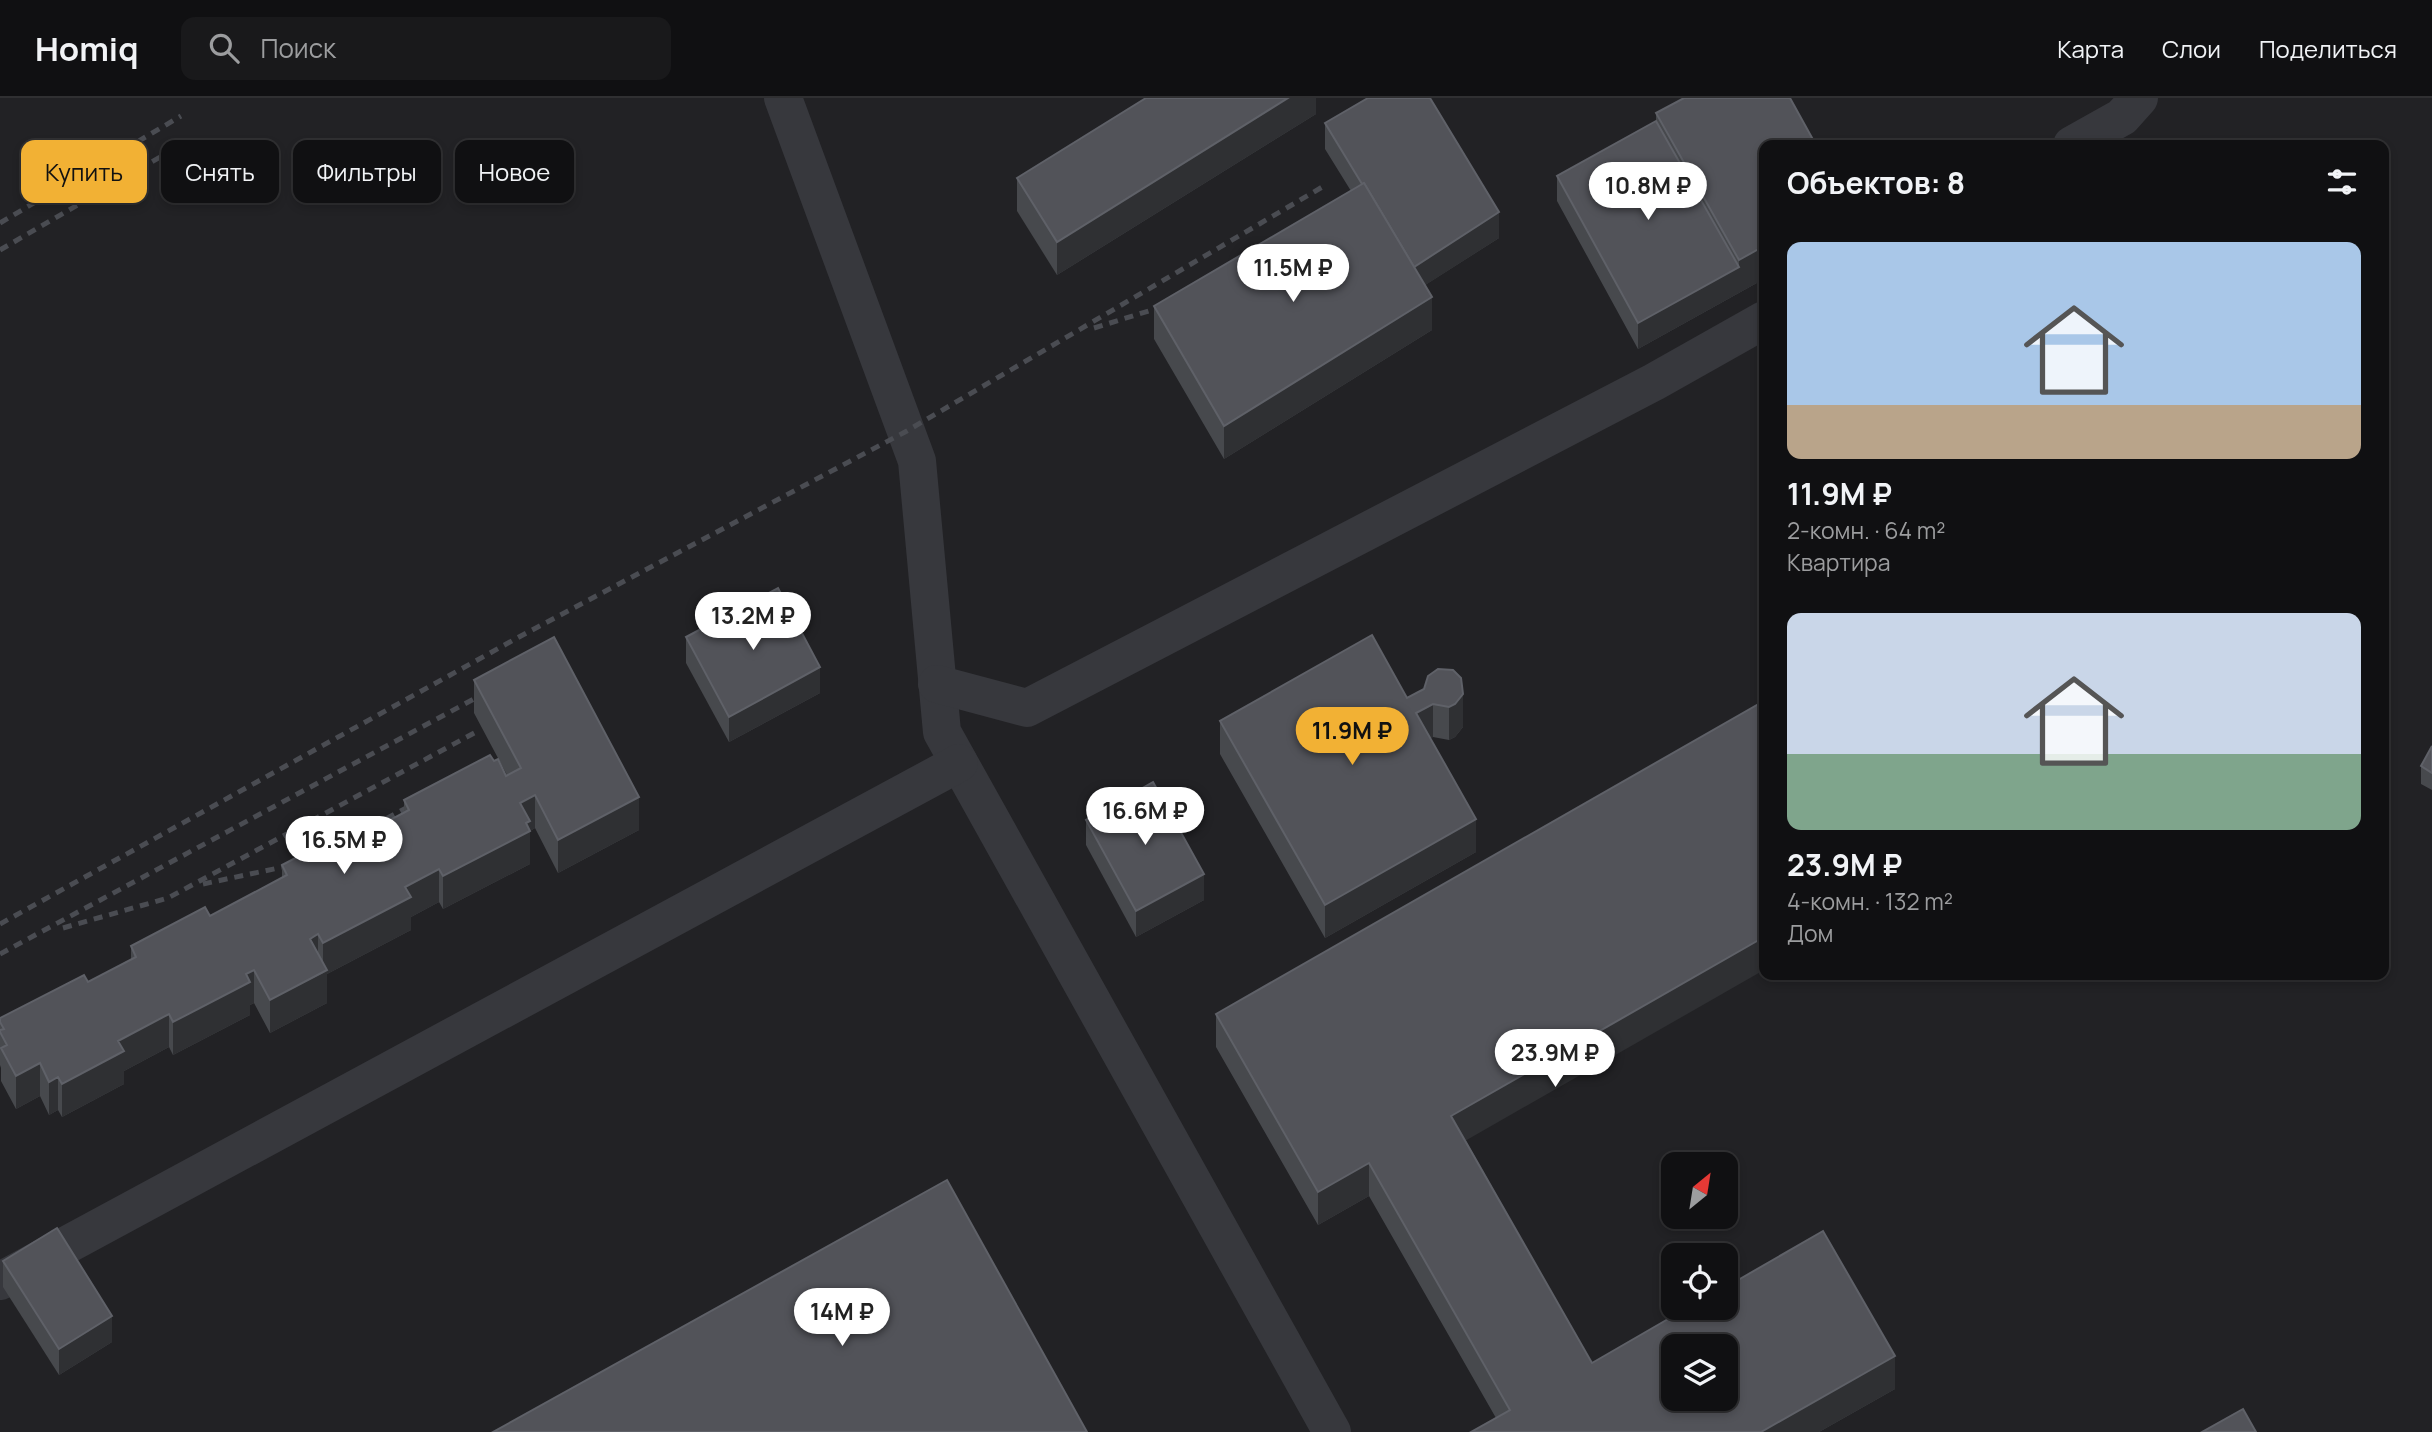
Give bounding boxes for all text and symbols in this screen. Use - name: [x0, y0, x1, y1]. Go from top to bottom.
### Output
- search box: [181, 17, 671, 80]
- text: Homiq: [35, 26, 139, 71]
- icon: search: [205, 29, 243, 67]
- text: Поиск: [261, 30, 336, 66]
- text: Карта: [2057, 32, 2124, 65]
- text: Слои: [2162, 32, 2221, 65]
- text: Поделиться: [2259, 32, 2397, 65]
- chip: Купить: [21, 140, 147, 203]
- chip: Снять: [161, 140, 279, 203]
- chip: Фильтры: [293, 140, 441, 203]
- chip: Новое: [455, 140, 574, 203]
- pin: 10.8M ₽: [1583, 162, 1713, 222]
- text: Объектов: 8: [1787, 162, 1965, 203]
- icon: filters: [2323, 163, 2361, 201]
- text: 10.8M ₽: [1605, 169, 1691, 201]
- pin: 11.5M ₽: [1228, 244, 1358, 304]
- text: 11.5M ₽: [1253, 251, 1333, 283]
- icon: home: [2011, 287, 2137, 413]
- text: 11.9M ₽: [1787, 473, 1892, 514]
- text: 2-комн. · 64 m²: [1787, 514, 1945, 546]
- text: Квартира: [1787, 546, 1891, 578]
- pin: 13.2M ₽: [688, 592, 818, 652]
- text: 13.2M ₽: [711, 599, 795, 631]
- icon: home: [2011, 658, 2137, 784]
- pin: 11.9M ₽: [1287, 708, 1417, 767]
- text: 11.9M ₽: [1312, 714, 1392, 746]
- pin: 16.6M ₽: [1080, 788, 1210, 847]
- text: 16.6M ₽: [1102, 794, 1188, 826]
- pin: 16.5M ₽: [279, 816, 409, 876]
- text: 16.5M ₽: [302, 823, 386, 855]
- text: 23.9M ₽: [1787, 844, 1902, 885]
- text: 4-комн. · 132 m²: [1787, 885, 1953, 917]
- text: Дом: [1787, 917, 1833, 949]
- pin: 23.9M ₽: [1490, 1030, 1620, 1089]
- text: 23.9M ₽: [1511, 1036, 1599, 1068]
- north arrow: [1661, 1152, 1738, 1228]
- map controls: [1661, 1152, 1738, 1411]
- button: locate: [1661, 1243, 1738, 1320]
- pin: 14M ₽: [793, 1288, 891, 1348]
- text: 14M ₽: [810, 1295, 874, 1327]
- button: layers: [1661, 1334, 1738, 1411]

